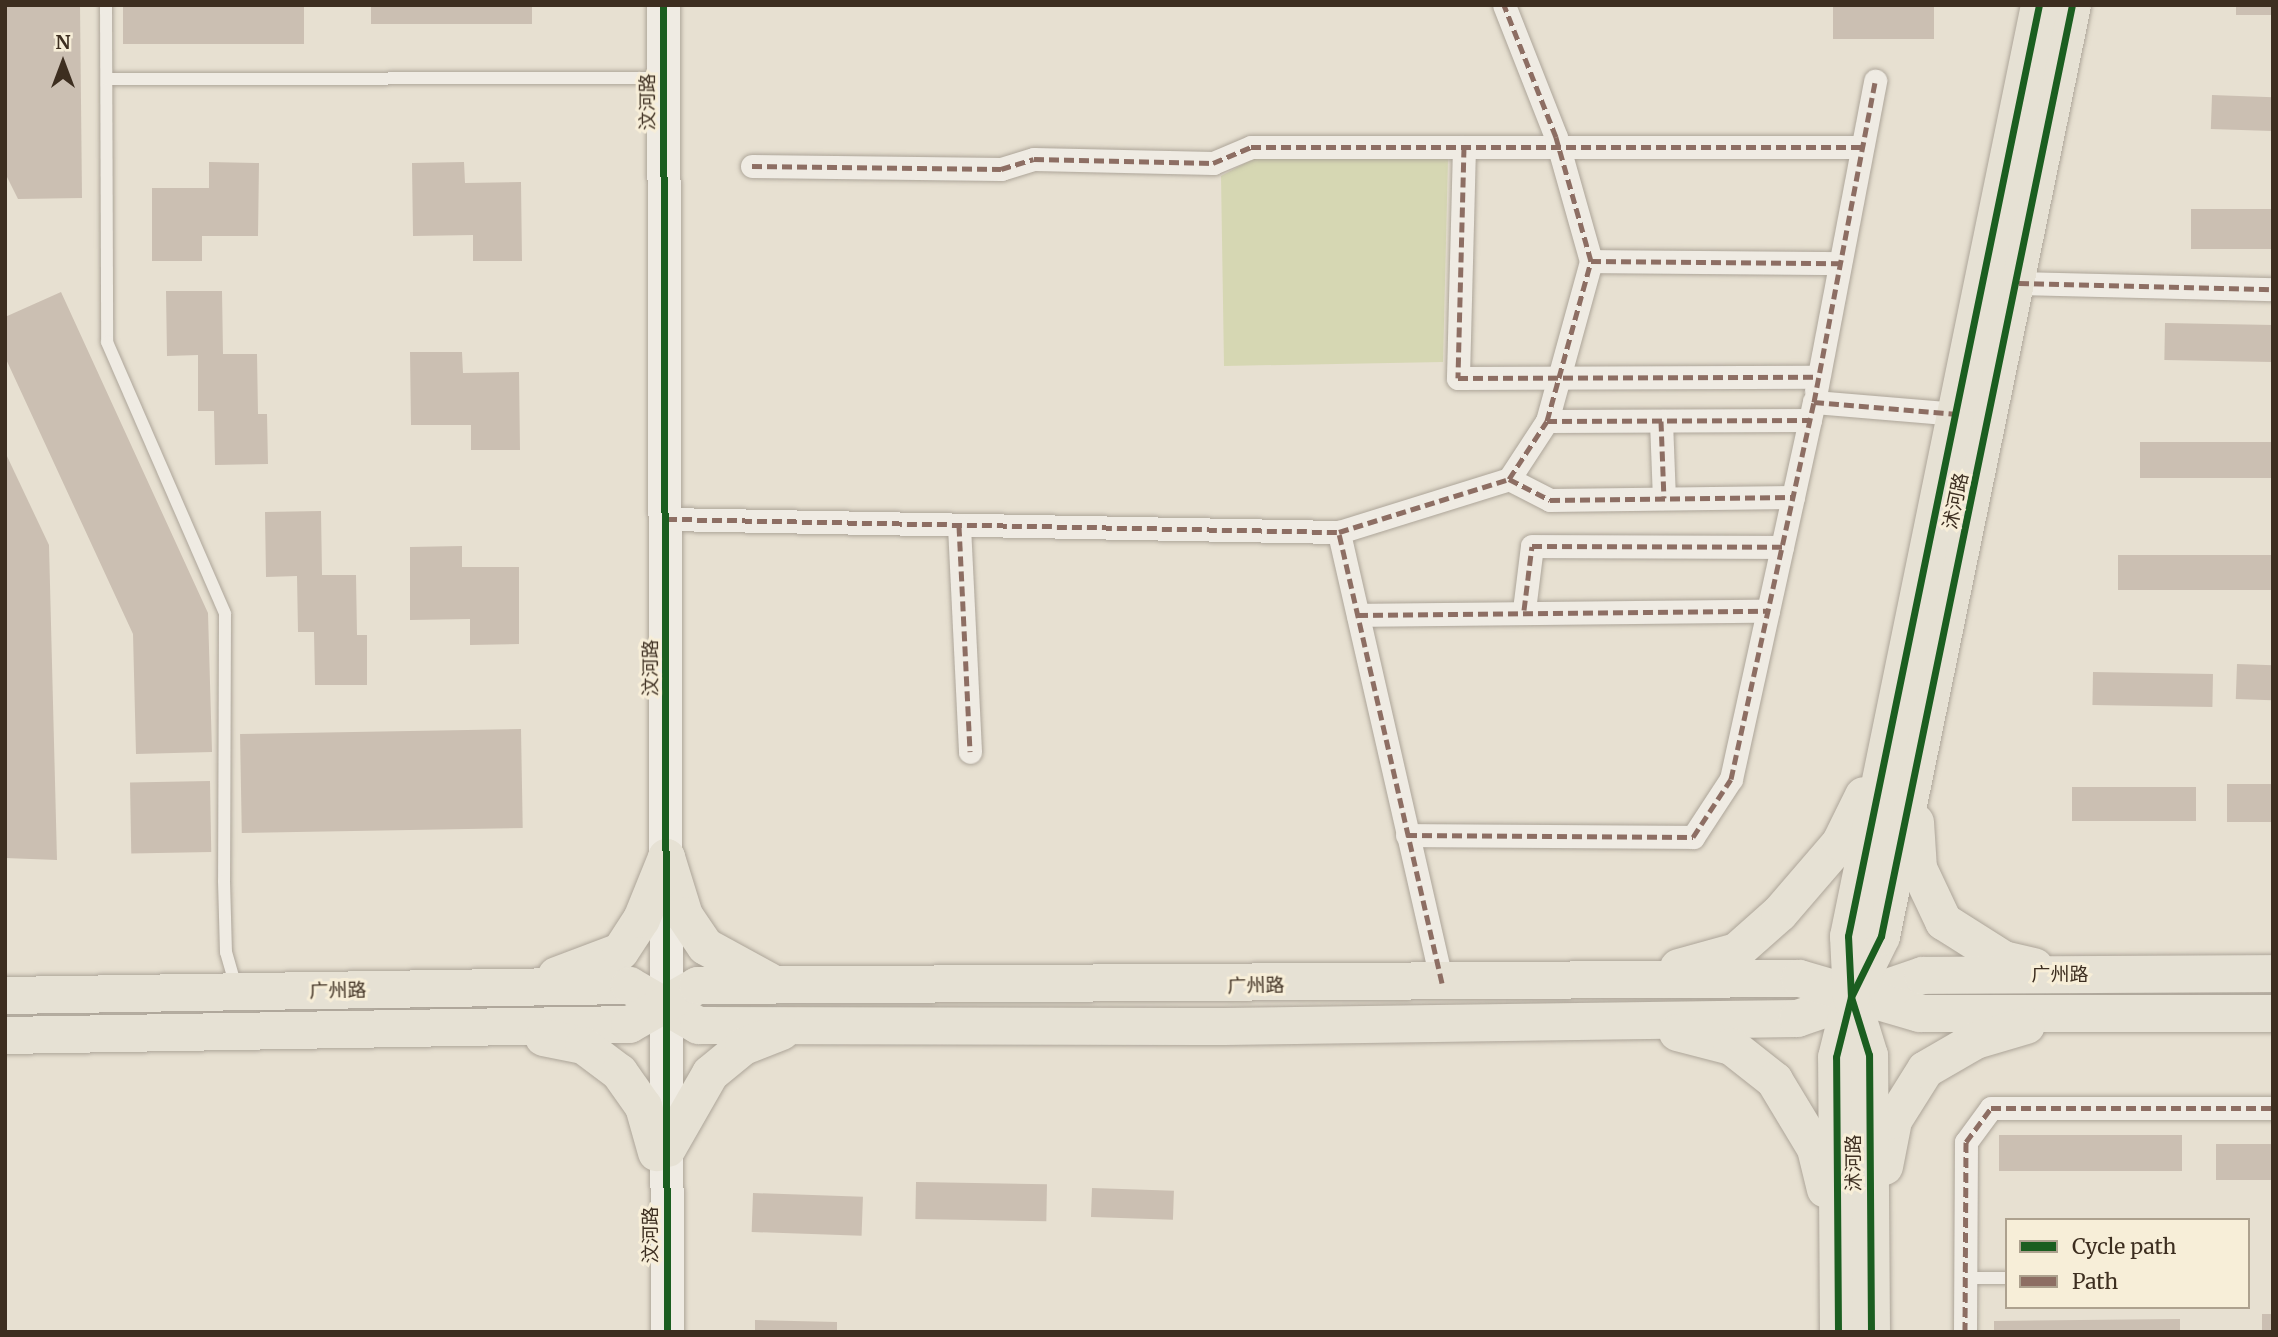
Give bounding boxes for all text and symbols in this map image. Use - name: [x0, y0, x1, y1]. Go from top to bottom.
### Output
- north arrow: [28, 28, 98, 98]
- text: N: [55, 30, 71, 54]
- street label: 汶河路: [637, 74, 659, 130]
- street label: 沭河路: [1939, 471, 1973, 531]
- street label: 汶河路: [640, 640, 662, 696]
- street label: 广州路: [2032, 964, 2088, 986]
- street label: 广州路: [1227, 974, 1285, 998]
- street label: 广州路: [309, 979, 367, 1003]
- street label: 沭河路: [1843, 1135, 1865, 1191]
- street label: 汶河路: [640, 1207, 662, 1263]
- legend: [2005, 1218, 2250, 1309]
- text: Cycle path: [2072, 1233, 2176, 1260]
- text: Path: [2072, 1268, 2118, 1295]

